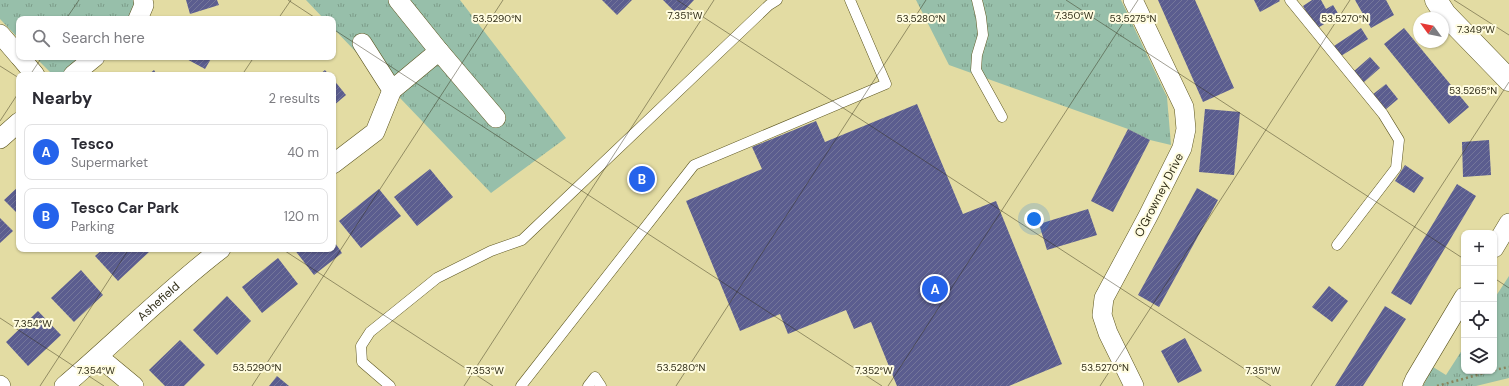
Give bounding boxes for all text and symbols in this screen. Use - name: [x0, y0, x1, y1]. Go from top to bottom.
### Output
- text: 7.351°W: [668, 9, 703, 22]
- text: 7.350°W: [1055, 9, 1094, 22]
- text: 53.5290°N: [472, 12, 522, 25]
- text: 53.5280°N: [897, 12, 945, 25]
- text: 53.5275°N: [1110, 12, 1157, 25]
- text: 53.5270°N: [1321, 12, 1369, 25]
- north arrow: [1413, 12, 1449, 48]
- search box: [16, 16, 336, 60]
- text: 7.349°W: [1457, 23, 1495, 36]
- icon: search: [30, 27, 52, 49]
- text: Search here: [62, 28, 145, 48]
- text: 53.5265°N: [1449, 84, 1497, 97]
- text: Nearby: [32, 87, 92, 109]
- text: 2 results: [269, 90, 320, 107]
- text: Tesco: [71, 134, 114, 154]
- text: A: [41, 144, 51, 161]
- text: 40 m: [287, 144, 319, 161]
- street label: O'Growney Drive: [1131, 150, 1187, 240]
- text: Supermarket: [71, 154, 148, 171]
- pin: B: [629, 164, 655, 194]
- text: Tesco Car Park: [71, 198, 179, 218]
- text: B: [42, 208, 50, 225]
- text: 120 m: [284, 208, 319, 225]
- your location: [1024, 209, 1044, 229]
- text: Parking: [71, 218, 115, 235]
- map controls: [1461, 230, 1497, 374]
- button: +: [1461, 230, 1497, 266]
- button: −: [1461, 266, 1497, 302]
- pin: A: [922, 274, 948, 304]
- street label: Ashefield: [134, 278, 183, 324]
- button: locate: [1461, 302, 1497, 338]
- text: 7.354°W: [14, 317, 52, 330]
- button: layers: [1461, 338, 1497, 374]
- text: 53.5290°N: [232, 361, 282, 374]
- text: 53.5280°N: [657, 361, 705, 374]
- text: 53.5270°N: [1081, 361, 1129, 374]
- text: 7.354°W: [77, 364, 115, 377]
- text: 7.353°W: [466, 364, 504, 377]
- text: 7.352°W: [855, 364, 893, 377]
- text: 7.351°W: [1246, 364, 1281, 377]

